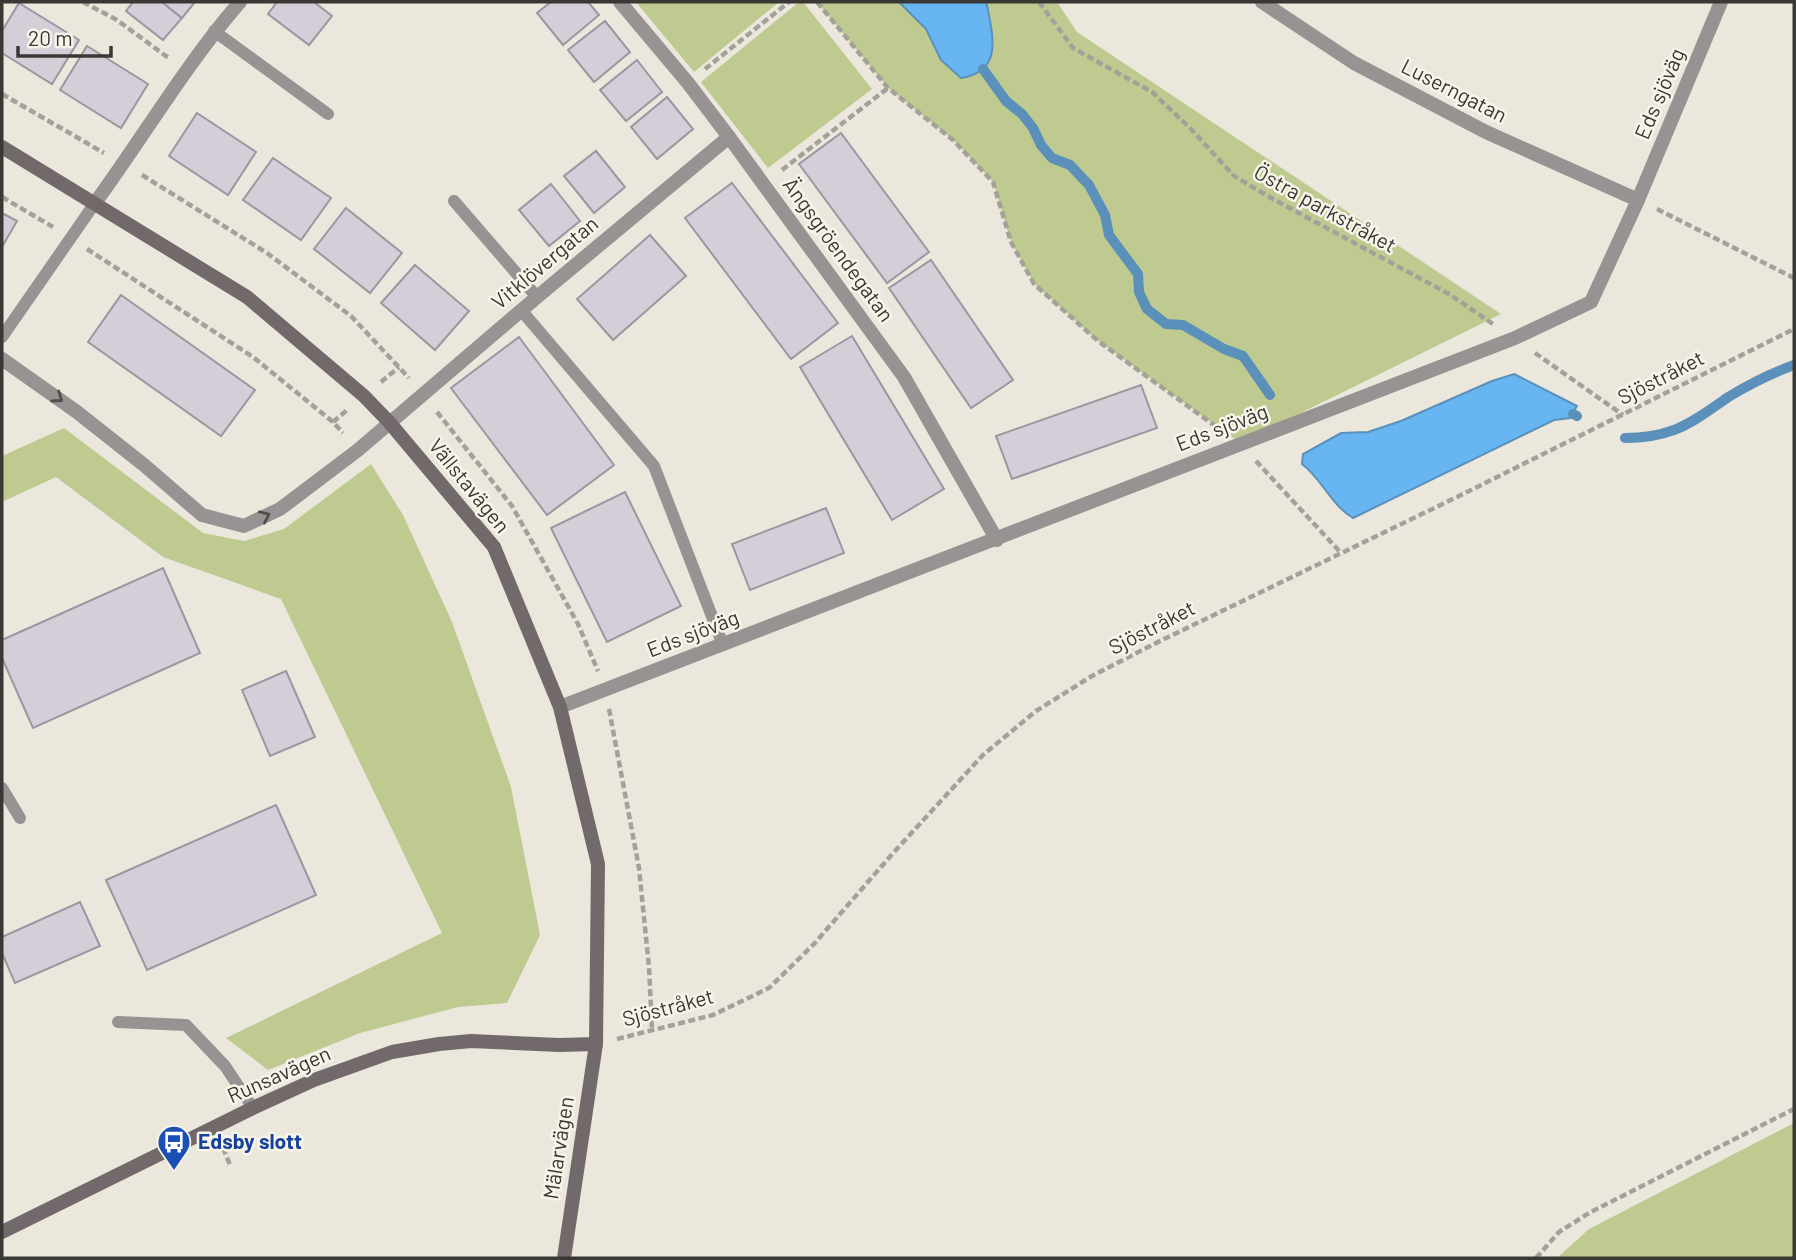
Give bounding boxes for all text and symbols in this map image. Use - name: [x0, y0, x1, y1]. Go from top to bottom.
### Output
- scale bar: [18, 14, 110, 58]
- text: 20 m: [28, 25, 73, 50]
- street label: Eds sjöväg: [1628, 44, 1689, 143]
- street label: Luserngatan: [1398, 52, 1512, 127]
- street label: Östra parkstråket: [1250, 158, 1401, 257]
- street label: Ängsgröendegatan: [779, 172, 900, 326]
- street label: Vitklövergatan: [486, 210, 602, 314]
- street label: Sjöstråket: [1613, 344, 1708, 409]
- one-way arrow: [50, 390, 63, 402]
- street label: Eds sjöväg: [1172, 398, 1271, 456]
- street label: Vällstavägen: [424, 433, 516, 537]
- one-way arrow: [257, 510, 270, 524]
- street label: Sjöstråket: [1104, 594, 1199, 659]
- street label: Eds sjöväg: [643, 604, 742, 662]
- street label: Sjöstråket: [619, 982, 716, 1031]
- street label: Runsavägen: [223, 1040, 334, 1107]
- street label: Mälarvägen: [537, 1095, 578, 1201]
- bus stop icon: Edsby slott: [155, 1123, 193, 1172]
- place label: Edsby slott: [198, 1128, 302, 1153]

